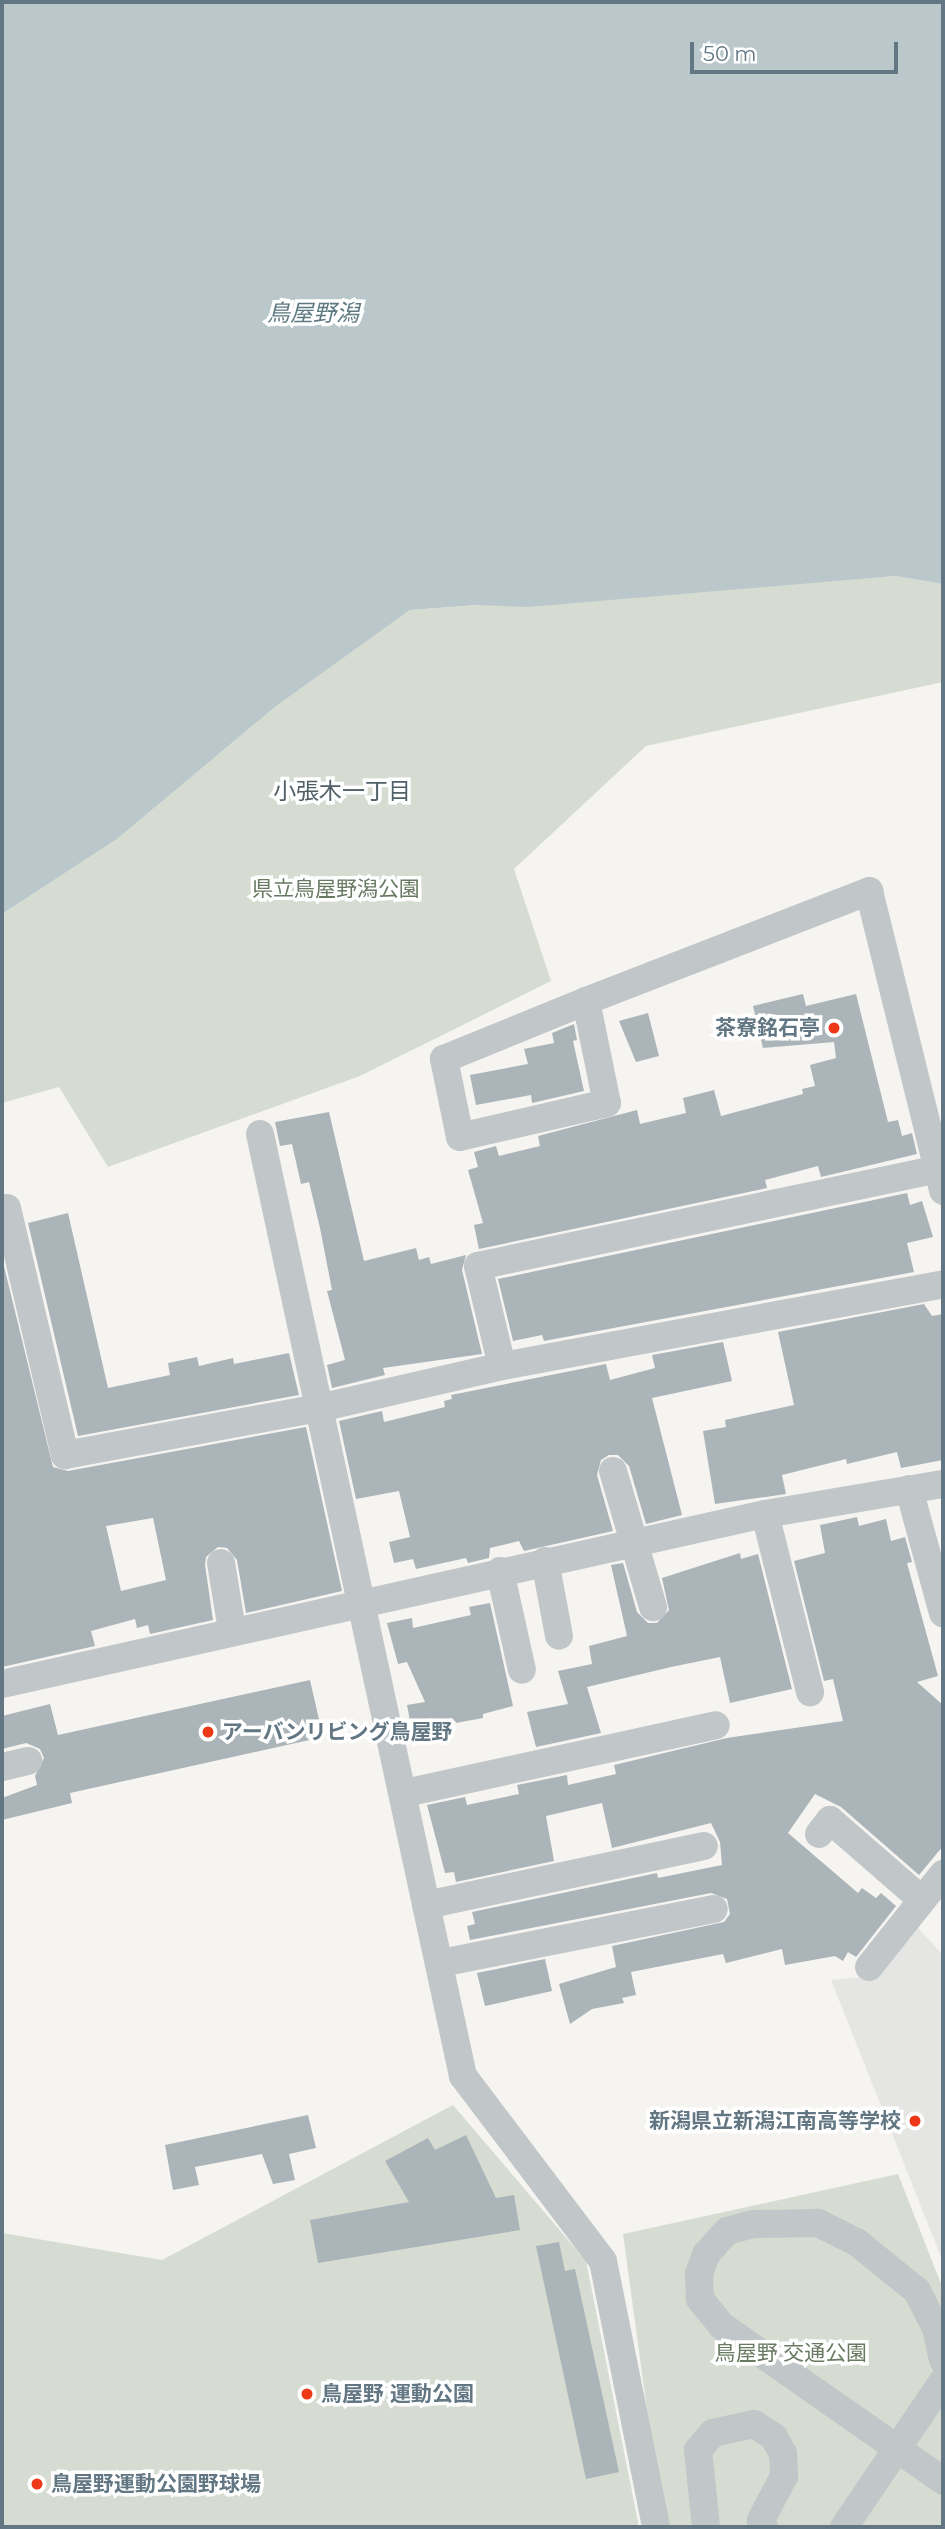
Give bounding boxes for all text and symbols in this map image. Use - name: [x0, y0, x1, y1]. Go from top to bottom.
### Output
- scale bar: [693, 28, 901, 72]
- text: 50 m: [703, 41, 757, 66]
- water label: 鳥屋野潟: [267, 299, 359, 327]
- district label: 小張木一丁目: [273, 777, 411, 805]
- park label: 県立鳥屋野潟公園: [252, 876, 420, 902]
- place label: 茶寮銘石亭: [715, 1015, 820, 1041]
- marker: 茶寮銘石亭: [826, 1020, 842, 1036]
- place label: アーバンリビング鳥屋野: [222, 1719, 452, 1745]
- marker: アーバンリビング鳥屋野: [200, 1724, 216, 1740]
- place label: 新潟県立新潟江南高等学校: [649, 2108, 901, 2134]
- marker: 新潟県立新潟江南高等学校: [907, 2113, 923, 2129]
- park label: 鳥屋野 交通公園: [715, 2340, 867, 2366]
- place label: 鳥屋野 運動公園: [321, 2381, 474, 2407]
- marker: 鳥屋野 運動公園: [299, 2386, 315, 2402]
- place label: 鳥屋野運動公園野球場: [51, 2471, 261, 2497]
- marker: 鳥屋野運動公園野球場: [29, 2476, 45, 2492]

